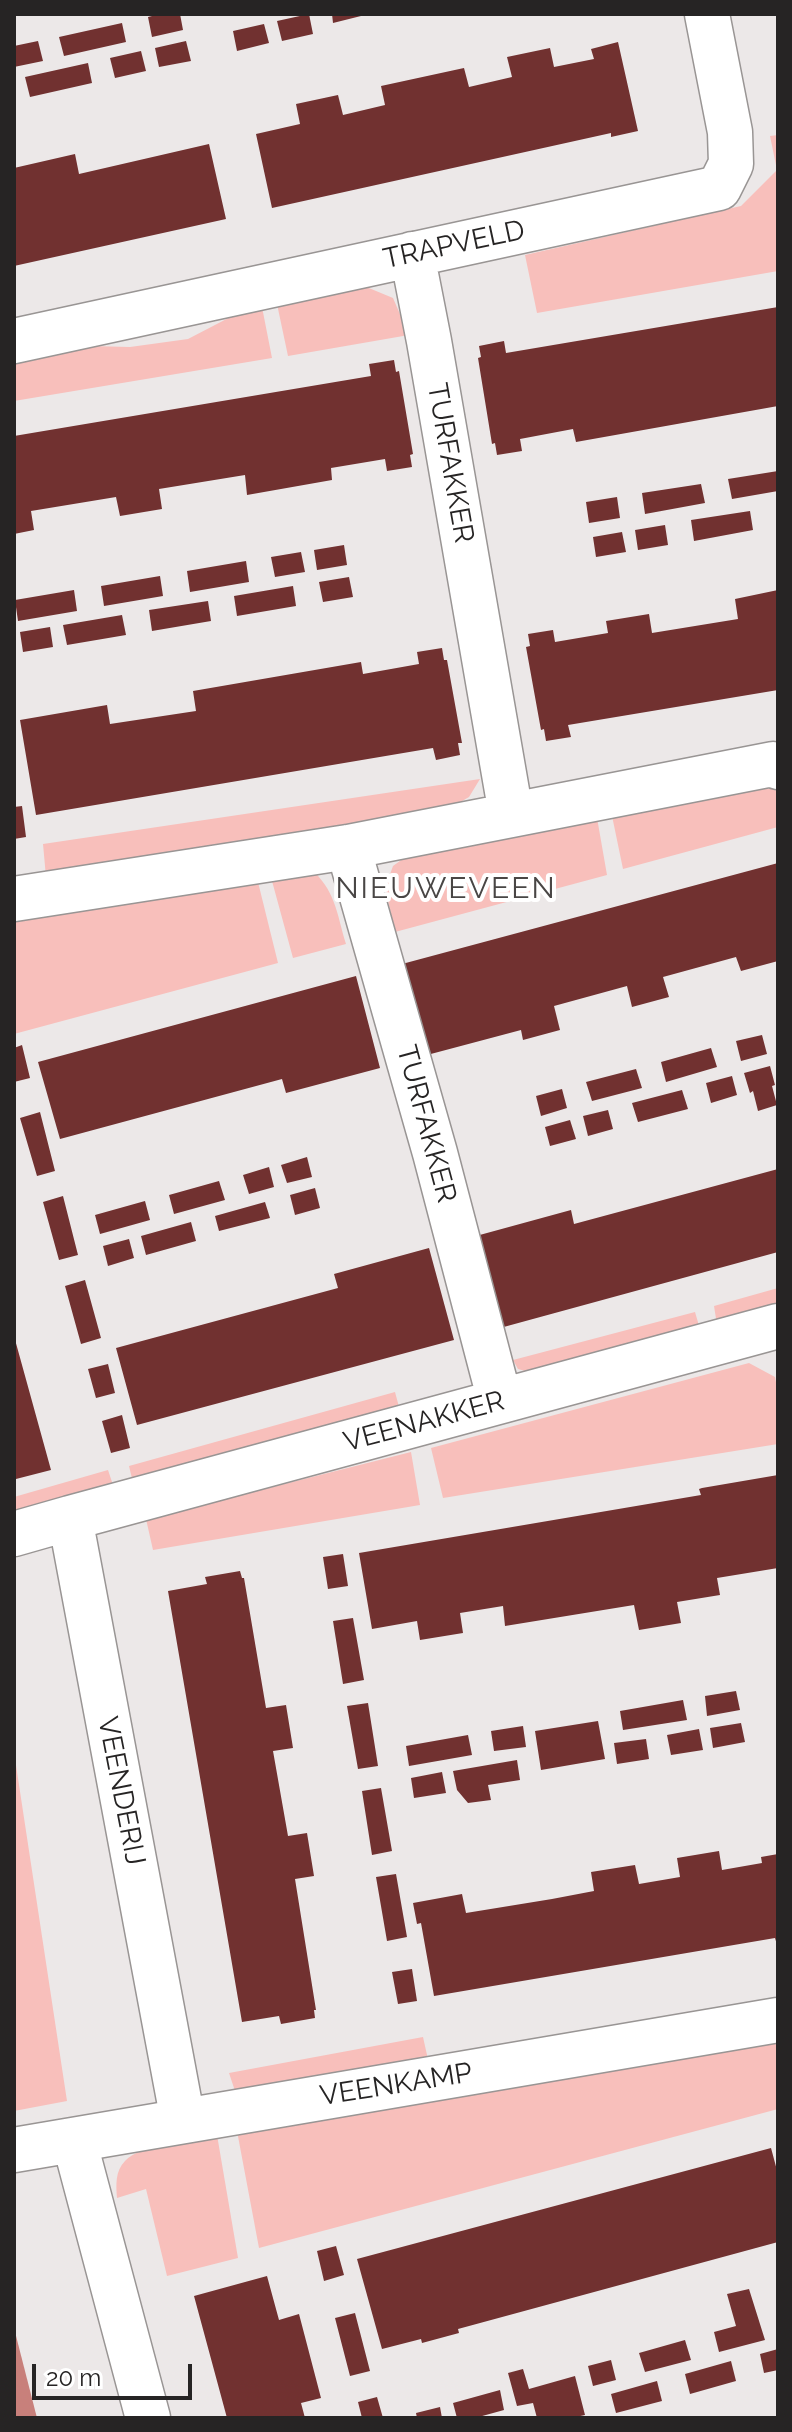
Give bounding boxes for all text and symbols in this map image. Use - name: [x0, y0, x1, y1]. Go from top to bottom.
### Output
- street label: TRAPVELD: [380, 214, 528, 276]
- street label: TURFAKKER: [419, 381, 481, 545]
- district label: NIEUWEVEEN: [335, 871, 557, 907]
- street label: TURFAKKER: [389, 1042, 463, 1206]
- street label: VEENAKKER: [340, 1384, 508, 1460]
- street label: VEENDERIJ: [90, 1714, 152, 1868]
- street label: VEENKAMP: [317, 2056, 475, 2114]
- scale bar: [36, 2348, 196, 2398]
- text: 20 m: [46, 2363, 101, 2392]

